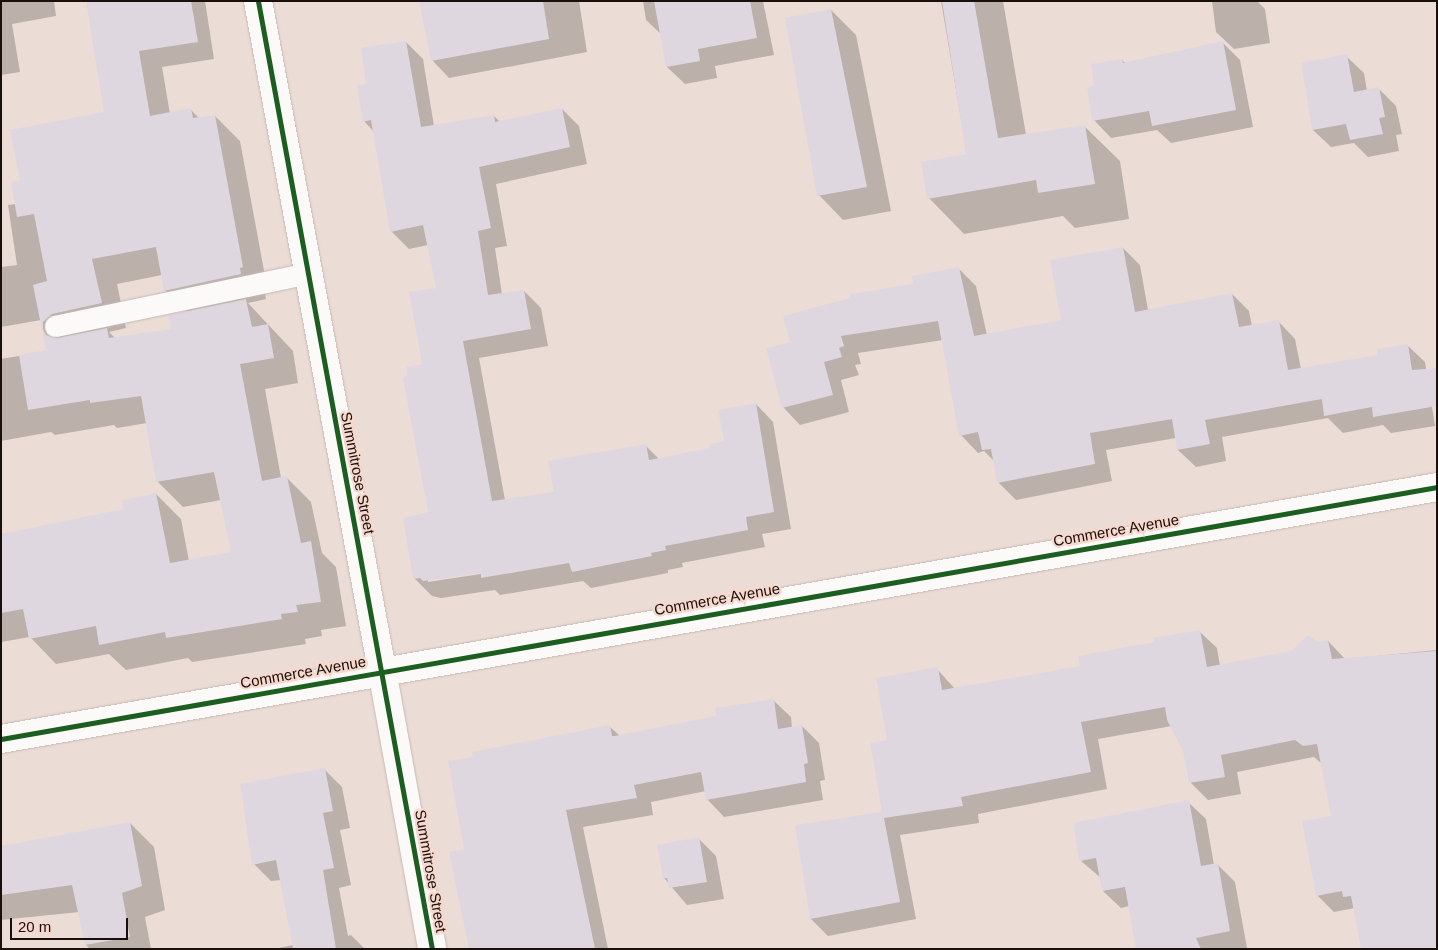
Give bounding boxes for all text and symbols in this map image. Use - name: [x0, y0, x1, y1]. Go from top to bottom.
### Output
- street label: Summitrose Street: [337, 410, 379, 536]
- street label: Commerce Avenue: [1051, 510, 1181, 550]
- street label: Commerce Avenue: [652, 579, 782, 619]
- street label: Commerce Avenue: [238, 652, 368, 692]
- street label: Summitrose Street: [411, 808, 451, 934]
- scale bar: [12, 908, 130, 940]
- text: 20 m: [18, 918, 51, 935]

